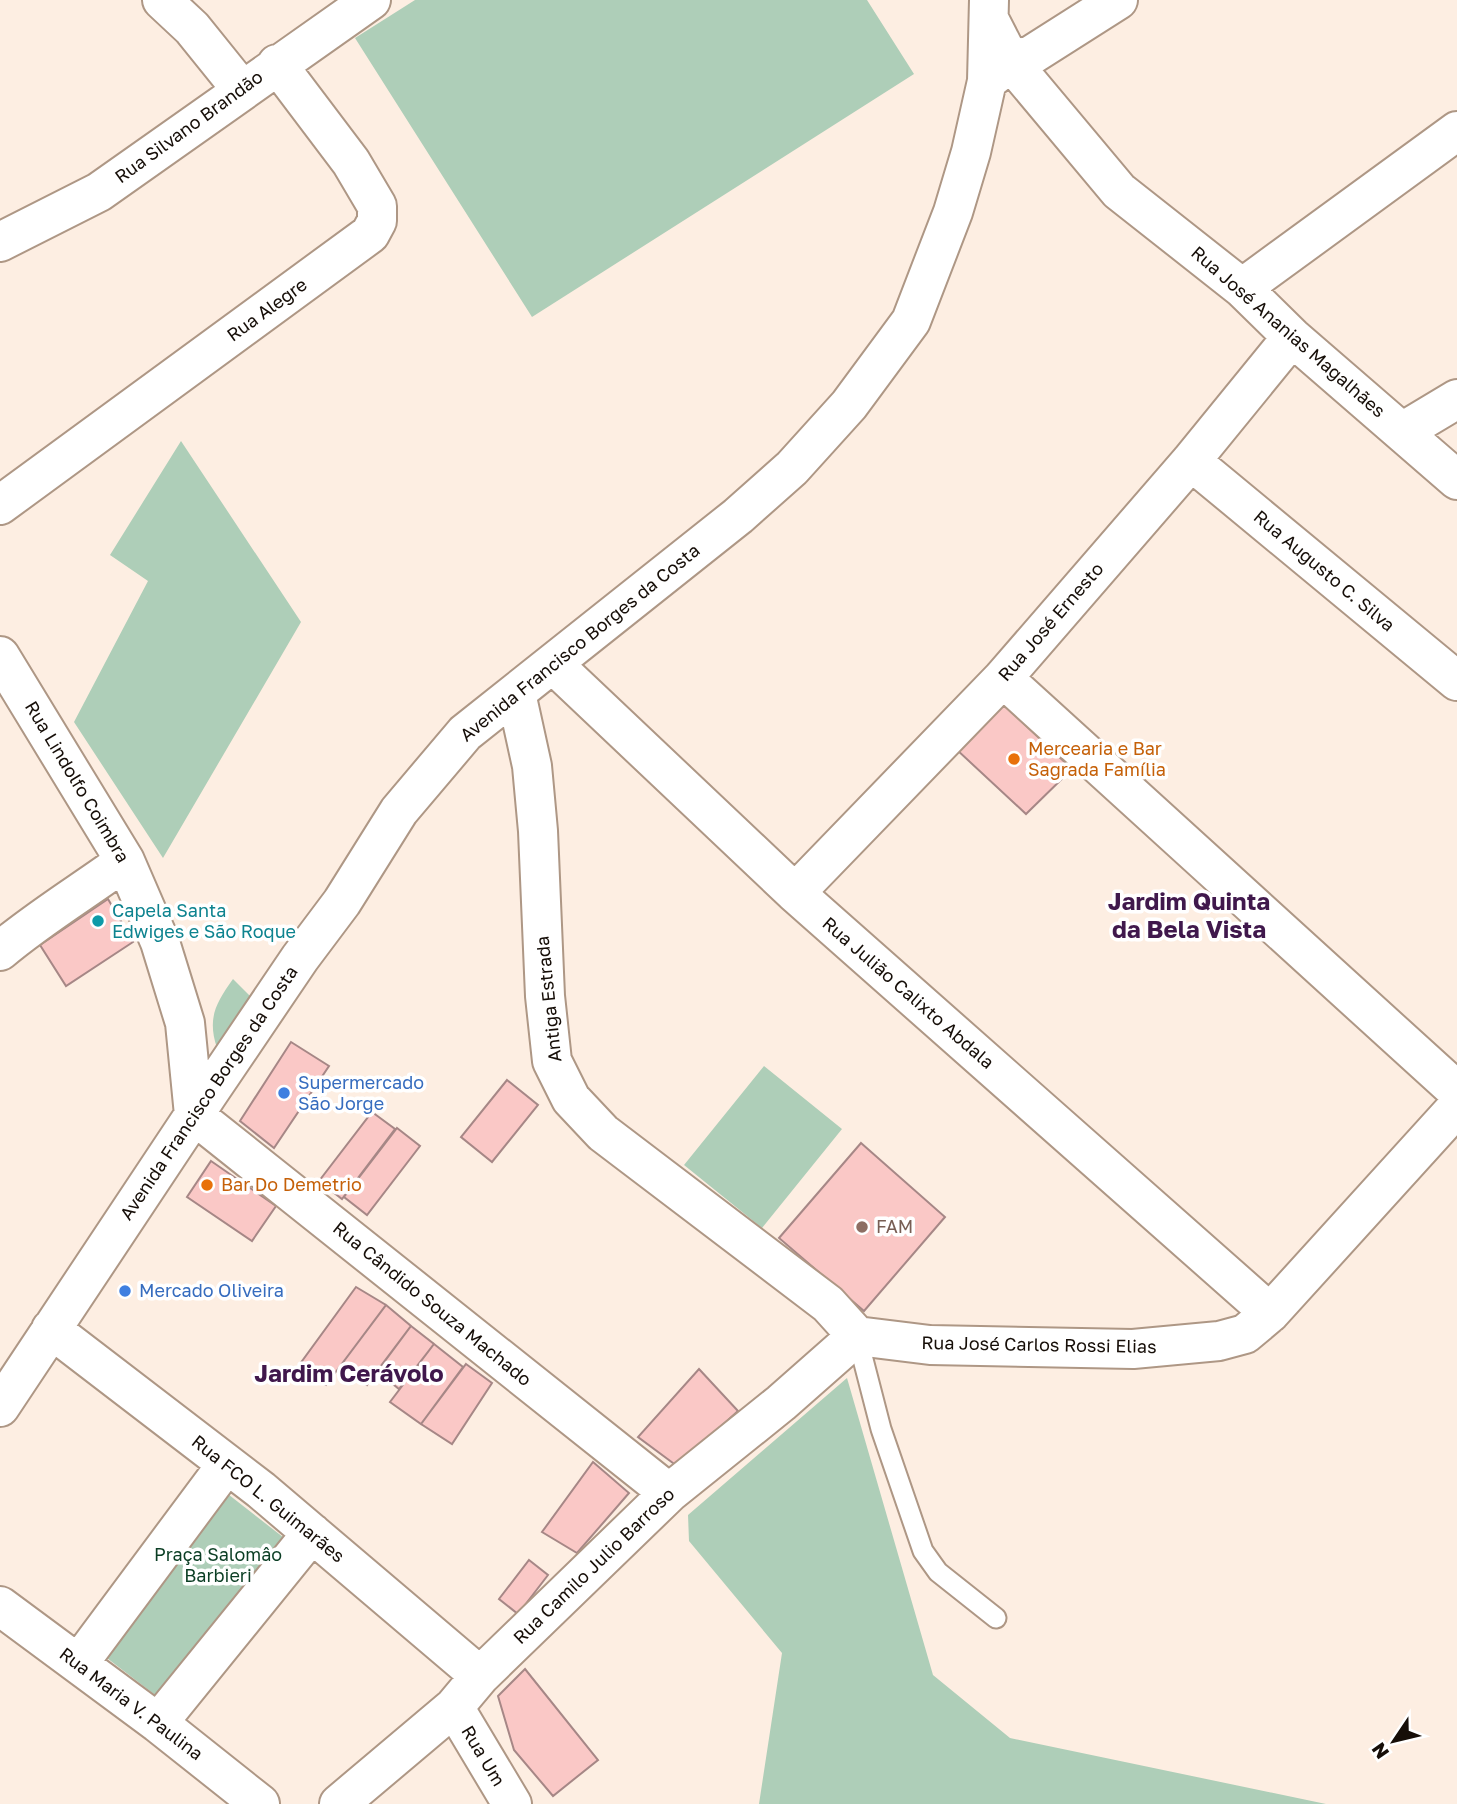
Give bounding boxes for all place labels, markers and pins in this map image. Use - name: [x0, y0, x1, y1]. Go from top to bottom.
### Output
- place label: Mercearia e Bar Sagrada Família: [1028, 737, 1166, 780]
- marker: Mercearia e Bar Sagrada Família: [1006, 751, 1022, 767]
- place label: Capela Santa Edwiges e São Roque: [112, 899, 296, 942]
- marker: Capela Santa Edwiges e São Roque: [90, 913, 106, 929]
- place label: Supermercado São Jorge: [298, 1071, 424, 1114]
- marker: Supermercado São Jorge: [276, 1085, 292, 1101]
- place label: Bar Do Demetrio: [221, 1173, 362, 1195]
- marker: Bar Do Demetrio: [199, 1177, 215, 1193]
- place label: FAM: [876, 1215, 913, 1237]
- marker: FAM: [854, 1219, 870, 1235]
- place label: Mercado Oliveira: [139, 1279, 284, 1301]
- marker: Mercado Oliveira: [117, 1283, 133, 1299]

